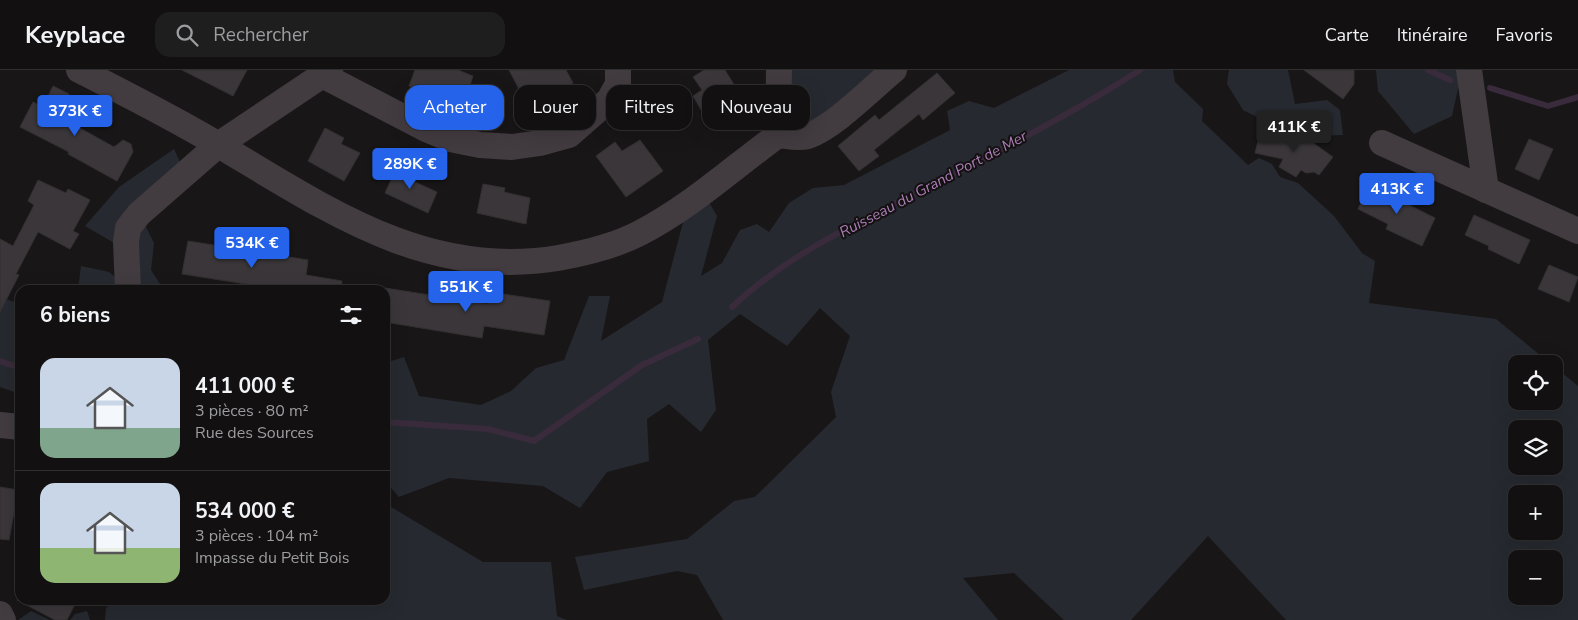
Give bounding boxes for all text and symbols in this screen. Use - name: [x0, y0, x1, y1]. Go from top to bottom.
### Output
- search box: [155, 12, 505, 57]
- text: Keyplace: [25, 19, 125, 51]
- icon: search: [173, 21, 201, 49]
- text: Rechercher: [213, 22, 309, 48]
- text: Carte: [1325, 23, 1369, 47]
- text: Itinéraire: [1397, 23, 1468, 47]
- text: Favoris: [1496, 23, 1553, 47]
- chip: Acheter: [405, 85, 504, 130]
- chip: Louer: [514, 85, 596, 130]
- chip: Filtres: [606, 85, 692, 130]
- chip: Nouveau: [702, 85, 810, 130]
- pin: 373K €: [34, 94, 116, 137]
- text: 373K €: [48, 100, 102, 122]
- pin: 411K €: [1253, 111, 1335, 153]
- text: 411K €: [1267, 116, 1321, 138]
- water label: Ruisseau du Grand Port de Mer: [836, 126, 1031, 242]
- pin: 289K €: [369, 148, 451, 190]
- text: 289K €: [383, 153, 437, 175]
- pin: 413K €: [1356, 172, 1438, 215]
- text: 413K €: [1370, 178, 1424, 200]
- pin: 534K €: [211, 226, 293, 269]
- text: 534K €: [225, 232, 279, 254]
- pin: 551K €: [425, 270, 507, 313]
- text: 551K €: [439, 276, 493, 298]
- text: 6 biens: [40, 301, 110, 329]
- icon: filters: [337, 301, 365, 329]
- map controls: [1508, 355, 1563, 605]
- button: locate: [1508, 355, 1563, 410]
- text: 411 000 €: [195, 372, 295, 400]
- icon: home: [80, 378, 140, 438]
- text: 3 pièces · 80 m²: [195, 400, 309, 422]
- button: layers: [1508, 420, 1563, 475]
- text: Rue des Sources: [195, 422, 314, 444]
- button: +: [1508, 485, 1563, 540]
- text: 534 000 €: [195, 497, 295, 525]
- icon: home: [80, 503, 140, 563]
- text: 3 pièces · 104 m²: [195, 525, 318, 547]
- text: Impasse du Petit Bois: [195, 547, 349, 569]
- button: −: [1508, 550, 1563, 605]

